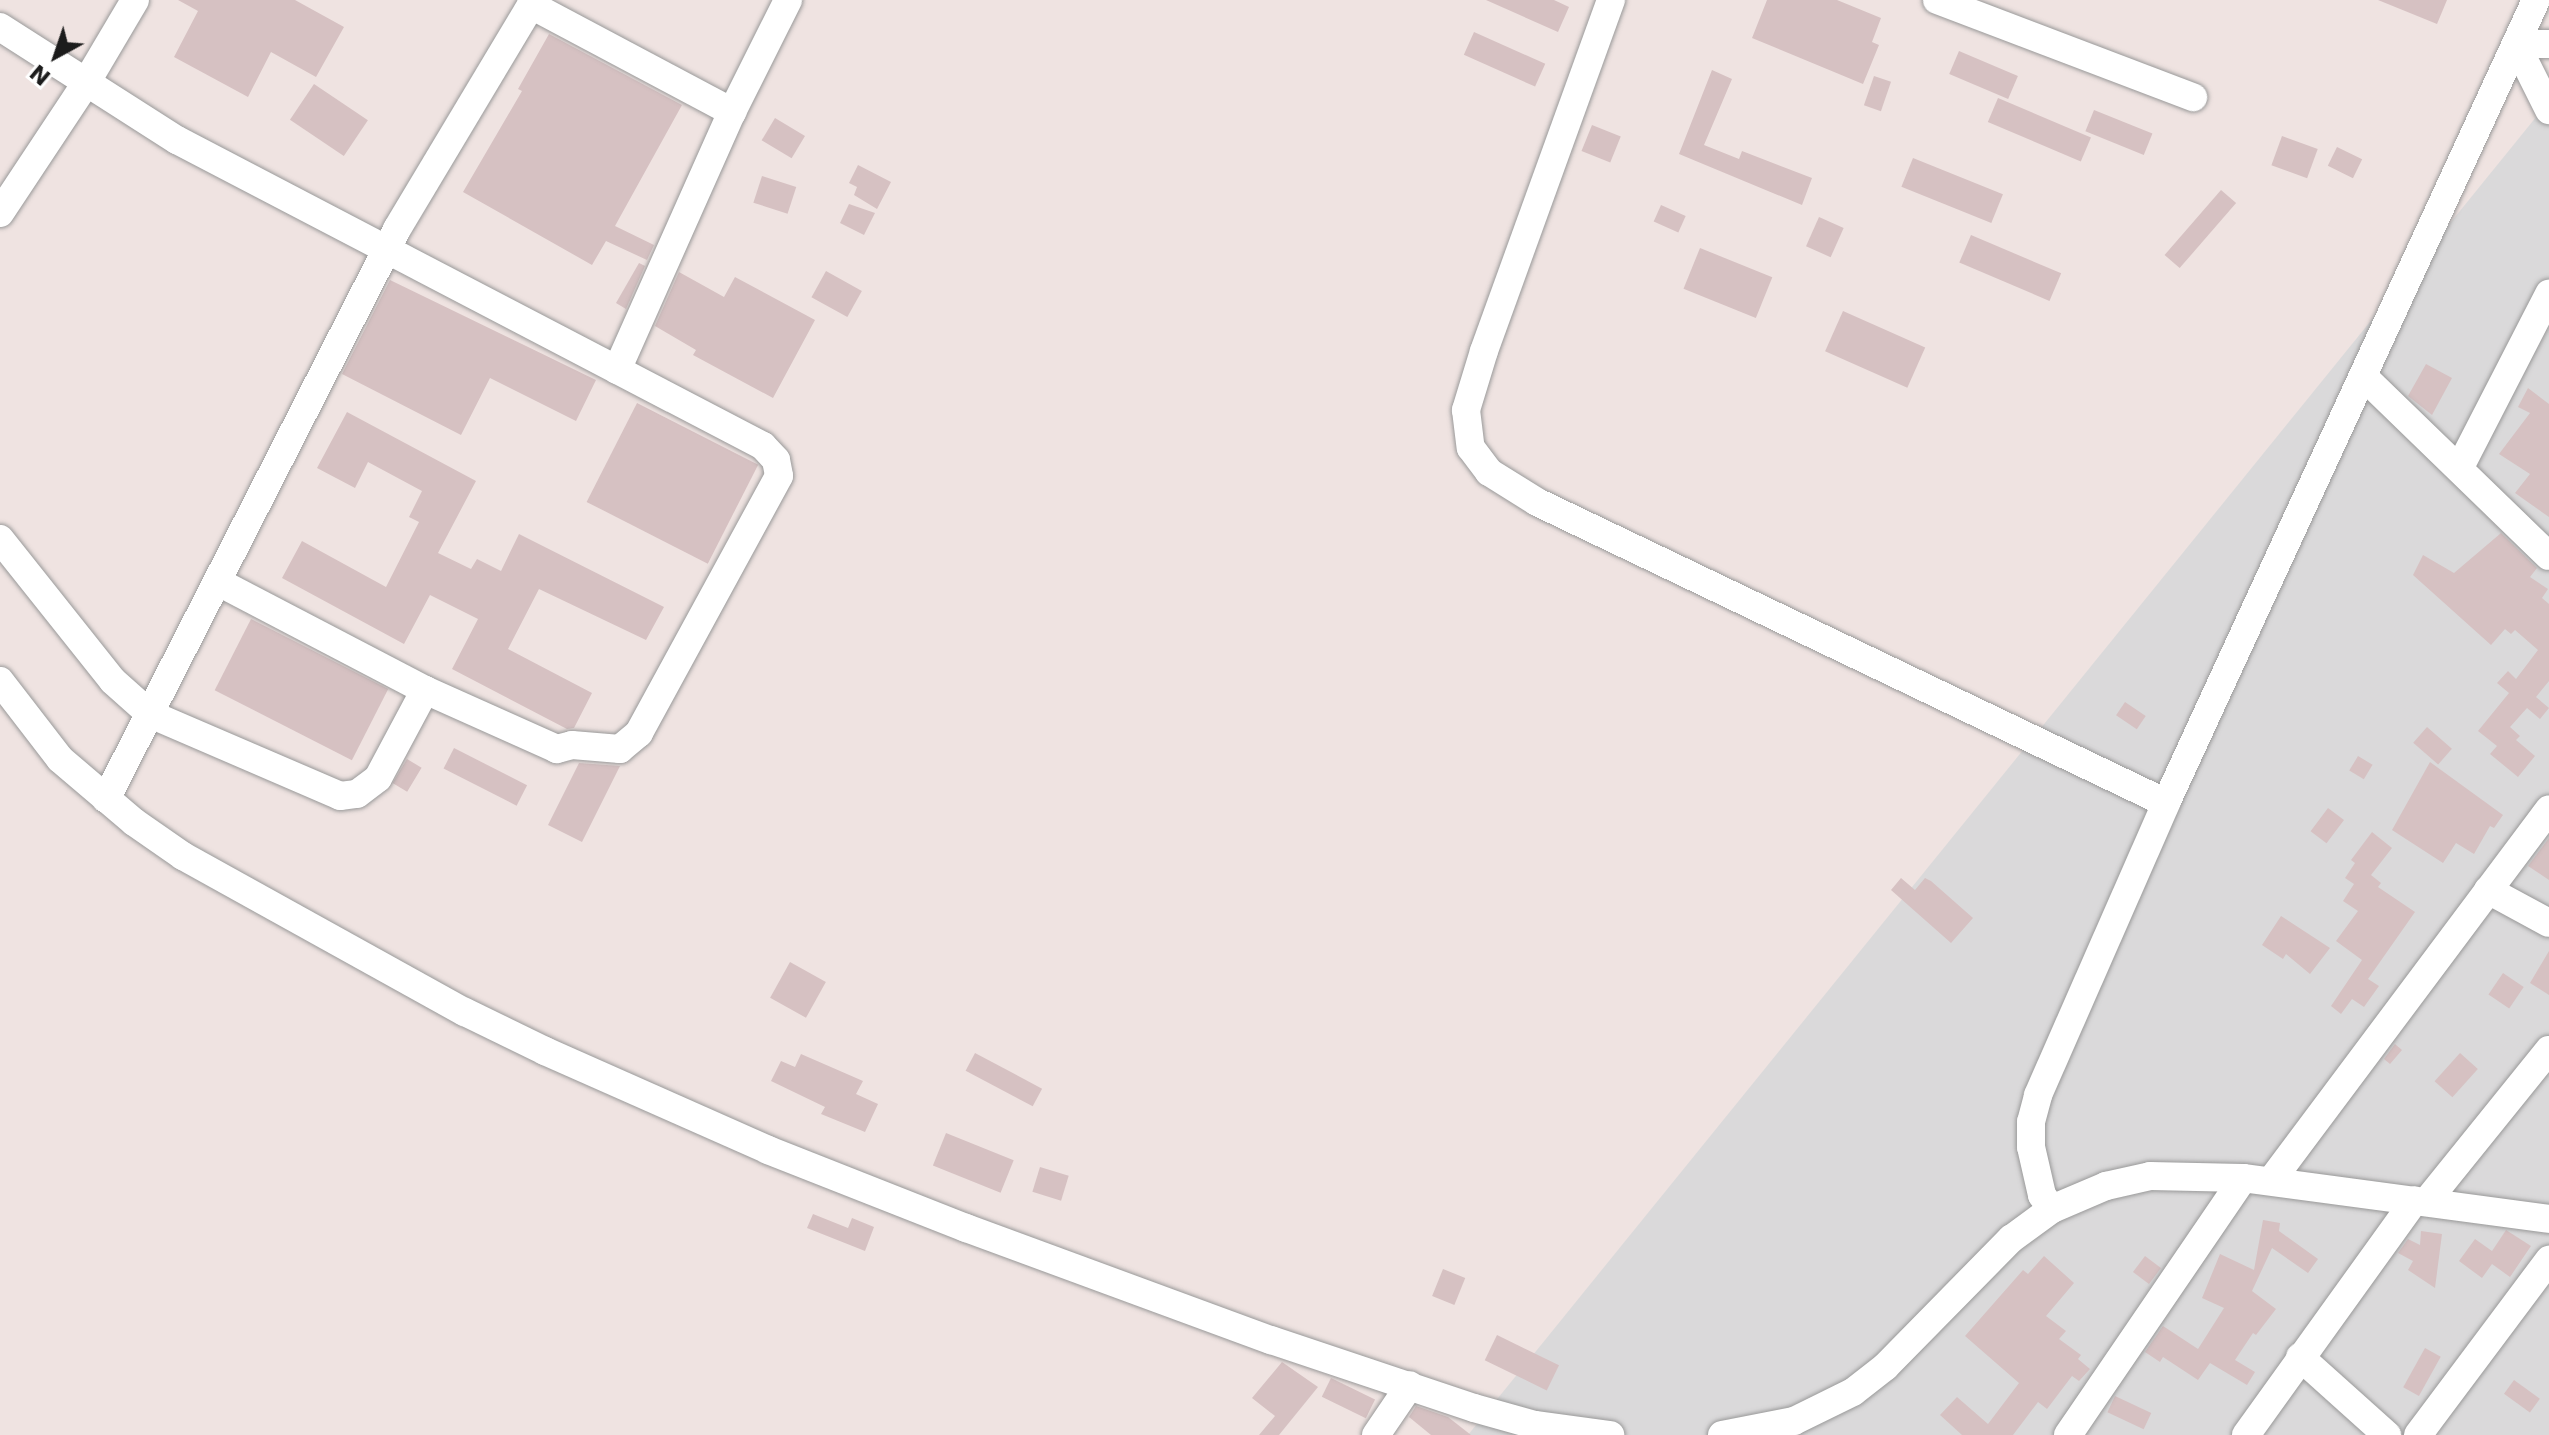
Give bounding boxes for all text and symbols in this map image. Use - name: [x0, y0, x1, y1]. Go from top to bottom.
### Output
- north arrow: [16, 16, 96, 96]
- text: N: [25, 59, 55, 90]

